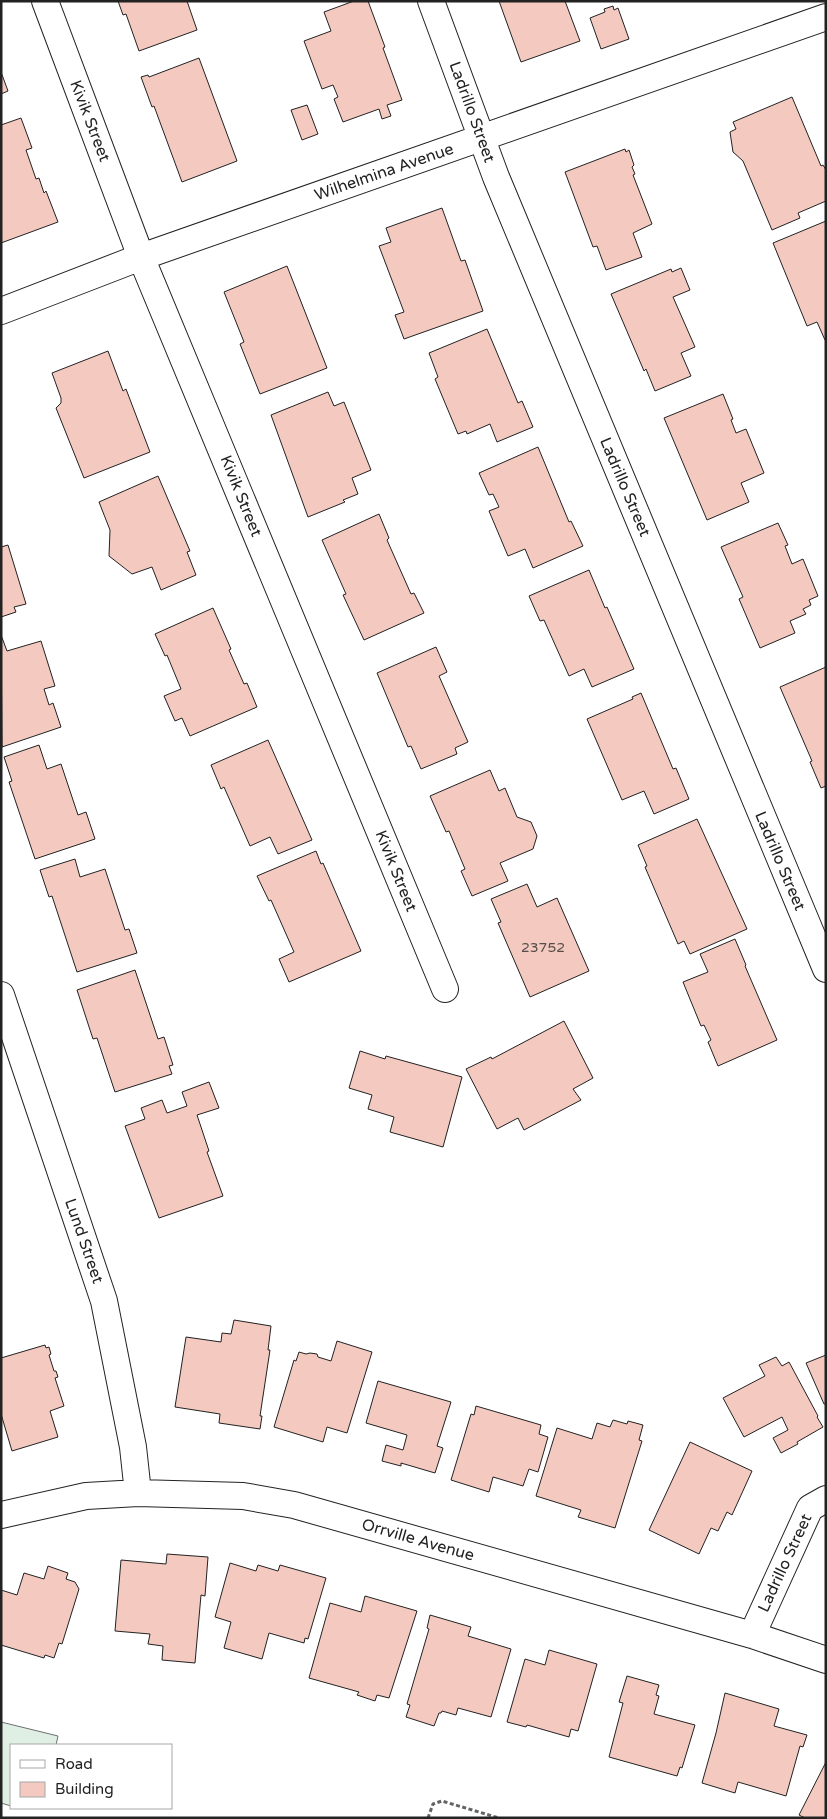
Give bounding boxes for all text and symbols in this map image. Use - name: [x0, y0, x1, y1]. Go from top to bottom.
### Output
- street label: Ladrillo Street: [444, 59, 500, 165]
- street label: Kivik Street: [65, 77, 115, 165]
- street label: Wilhelmina Avenue: [312, 139, 456, 205]
- street label: Ladrillo Street: [595, 434, 655, 540]
- street label: Kivik Street: [216, 452, 266, 540]
- street label: Ladrillo Street: [750, 808, 810, 914]
- street label: Kivik Street: [371, 827, 421, 915]
- house number: 23752: [521, 939, 565, 956]
- street label: Lund Street: [60, 1196, 108, 1286]
- street label: Ladrillo Street: [754, 1511, 816, 1615]
- street label: Orrville Avenue: [359, 1514, 477, 1566]
- legend: [10, 1744, 172, 1809]
- text: Road: [55, 1755, 93, 1773]
- text: Building: [55, 1780, 114, 1798]

